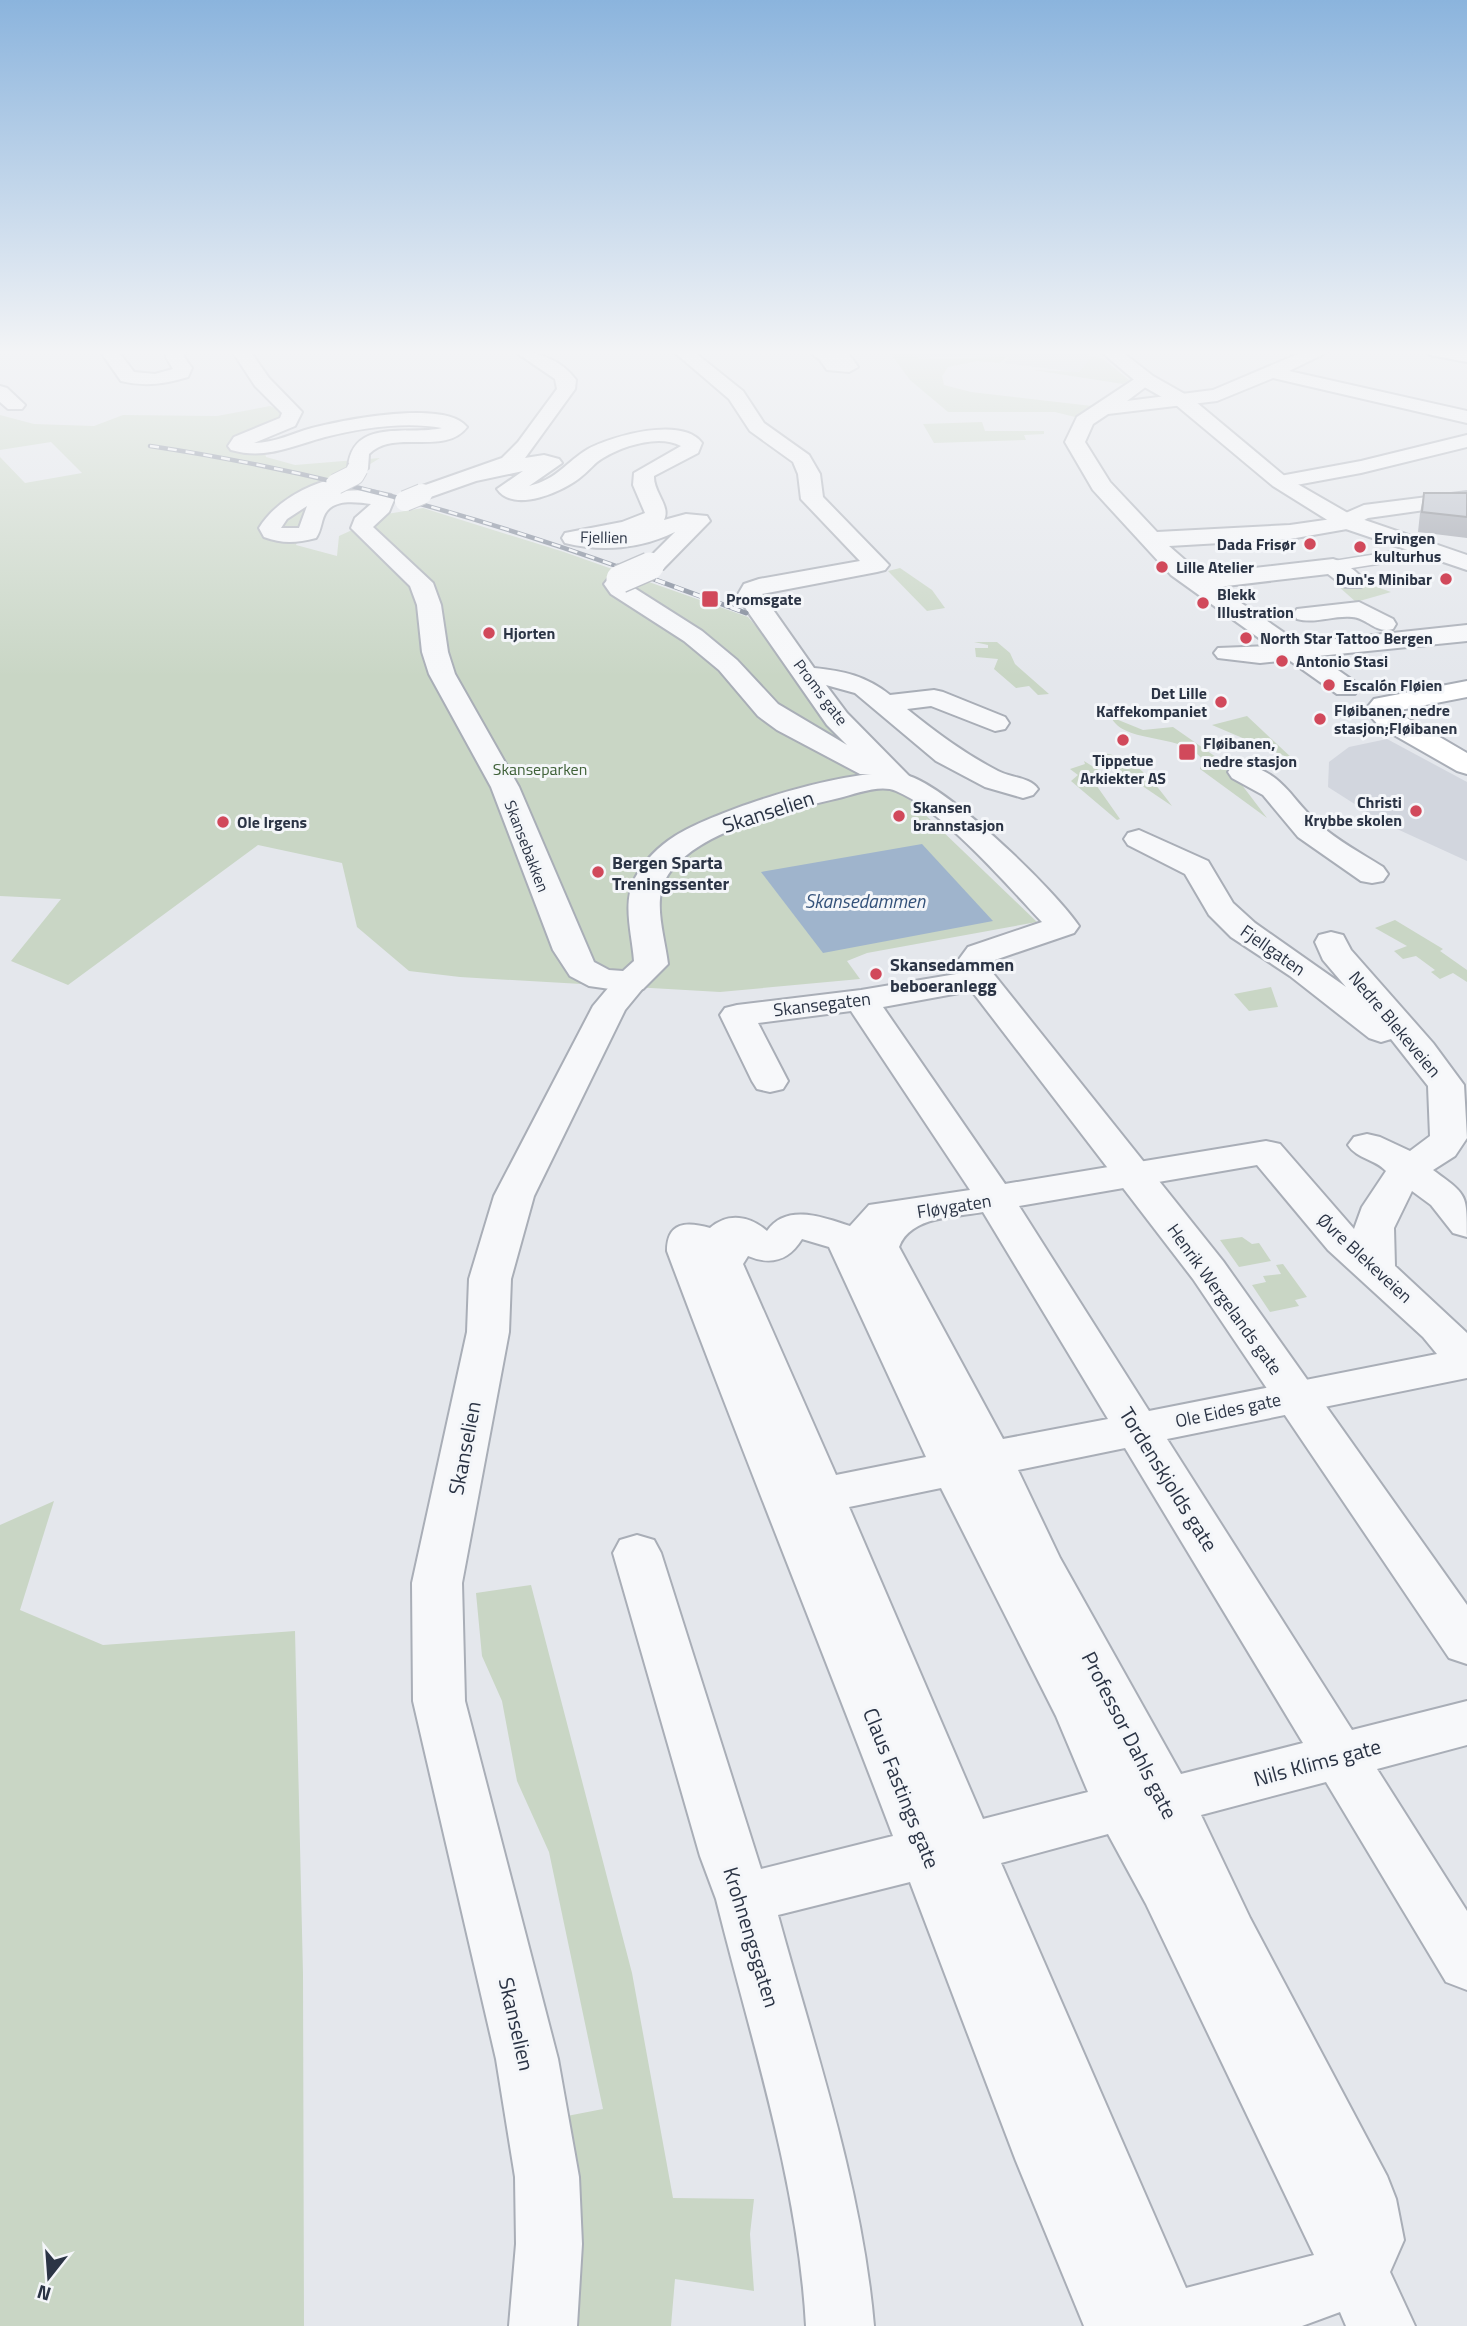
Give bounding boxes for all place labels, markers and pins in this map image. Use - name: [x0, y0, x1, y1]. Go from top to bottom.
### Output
- place label: Ervingen kulturhus: [1374, 526, 1441, 568]
- place label: Dada Frisør: [1217, 532, 1296, 556]
- marker: Dada Frisør: [1302, 536, 1318, 552]
- marker: Ervingen kulturhus: [1352, 539, 1368, 555]
- place label: Lille Atelier: [1176, 555, 1254, 579]
- marker: Lille Atelier: [1154, 559, 1170, 575]
- place label: Dun's Minibar: [1336, 567, 1432, 591]
- marker: Dun's Minibar: [1438, 571, 1454, 587]
- place label: Blekk Illustration: [1217, 582, 1294, 624]
- place label: Promsgate: [726, 587, 802, 611]
- marker: Promsgate: [700, 589, 720, 609]
- marker: Blekk Illustration: [1195, 595, 1211, 611]
- place label: Hjorten: [503, 621, 555, 645]
- marker: Hjorten: [481, 625, 497, 641]
- place label: North Star Tattoo Bergen: [1260, 626, 1433, 650]
- marker: North Star Tattoo Bergen: [1238, 630, 1254, 646]
- place label: Antonio Stasi: [1296, 649, 1388, 673]
- marker: Antonio Stasi: [1274, 653, 1290, 669]
- place label: Escalón Fløien: [1343, 673, 1442, 697]
- marker: Escalón Fløien: [1321, 677, 1337, 693]
- place label: Det Lille Kaffekompaniet: [1096, 681, 1207, 723]
- marker: Det Lille Kaffekompaniet: [1213, 694, 1229, 710]
- place label: Fløibanen, nedre stasjon;Fløibanen: [1334, 698, 1457, 740]
- marker: Fløibanen, nedre stasjon;Fløibanen: [1312, 711, 1328, 727]
- place label: Fløibanen, nedre stasjon: [1203, 731, 1297, 773]
- marker: Tippetue Arkiekter AS: [1115, 732, 1131, 748]
- marker: Fløibanen, nedre stasjon: [1177, 742, 1197, 762]
- place label: Tippetue Arkiekter AS: [1080, 748, 1166, 790]
- place label: Christi Krybbe skolen: [1304, 790, 1402, 832]
- place label: Skansen brannstasjon: [913, 795, 1004, 837]
- marker: Christi Krybbe skolen: [1408, 803, 1424, 819]
- marker: Skansen brannstasjon: [891, 808, 907, 824]
- place label: Ole Irgens: [237, 810, 307, 834]
- marker: Ole Irgens: [215, 814, 231, 830]
- place label: Bergen Sparta Treningssenter: [612, 849, 729, 897]
- marker: Bergen Sparta Treningssenter: [590, 864, 606, 880]
- place label: Skansedammen beboeranlegg: [890, 951, 1014, 999]
- marker: Skansedammen beboeranlegg: [868, 966, 884, 982]

